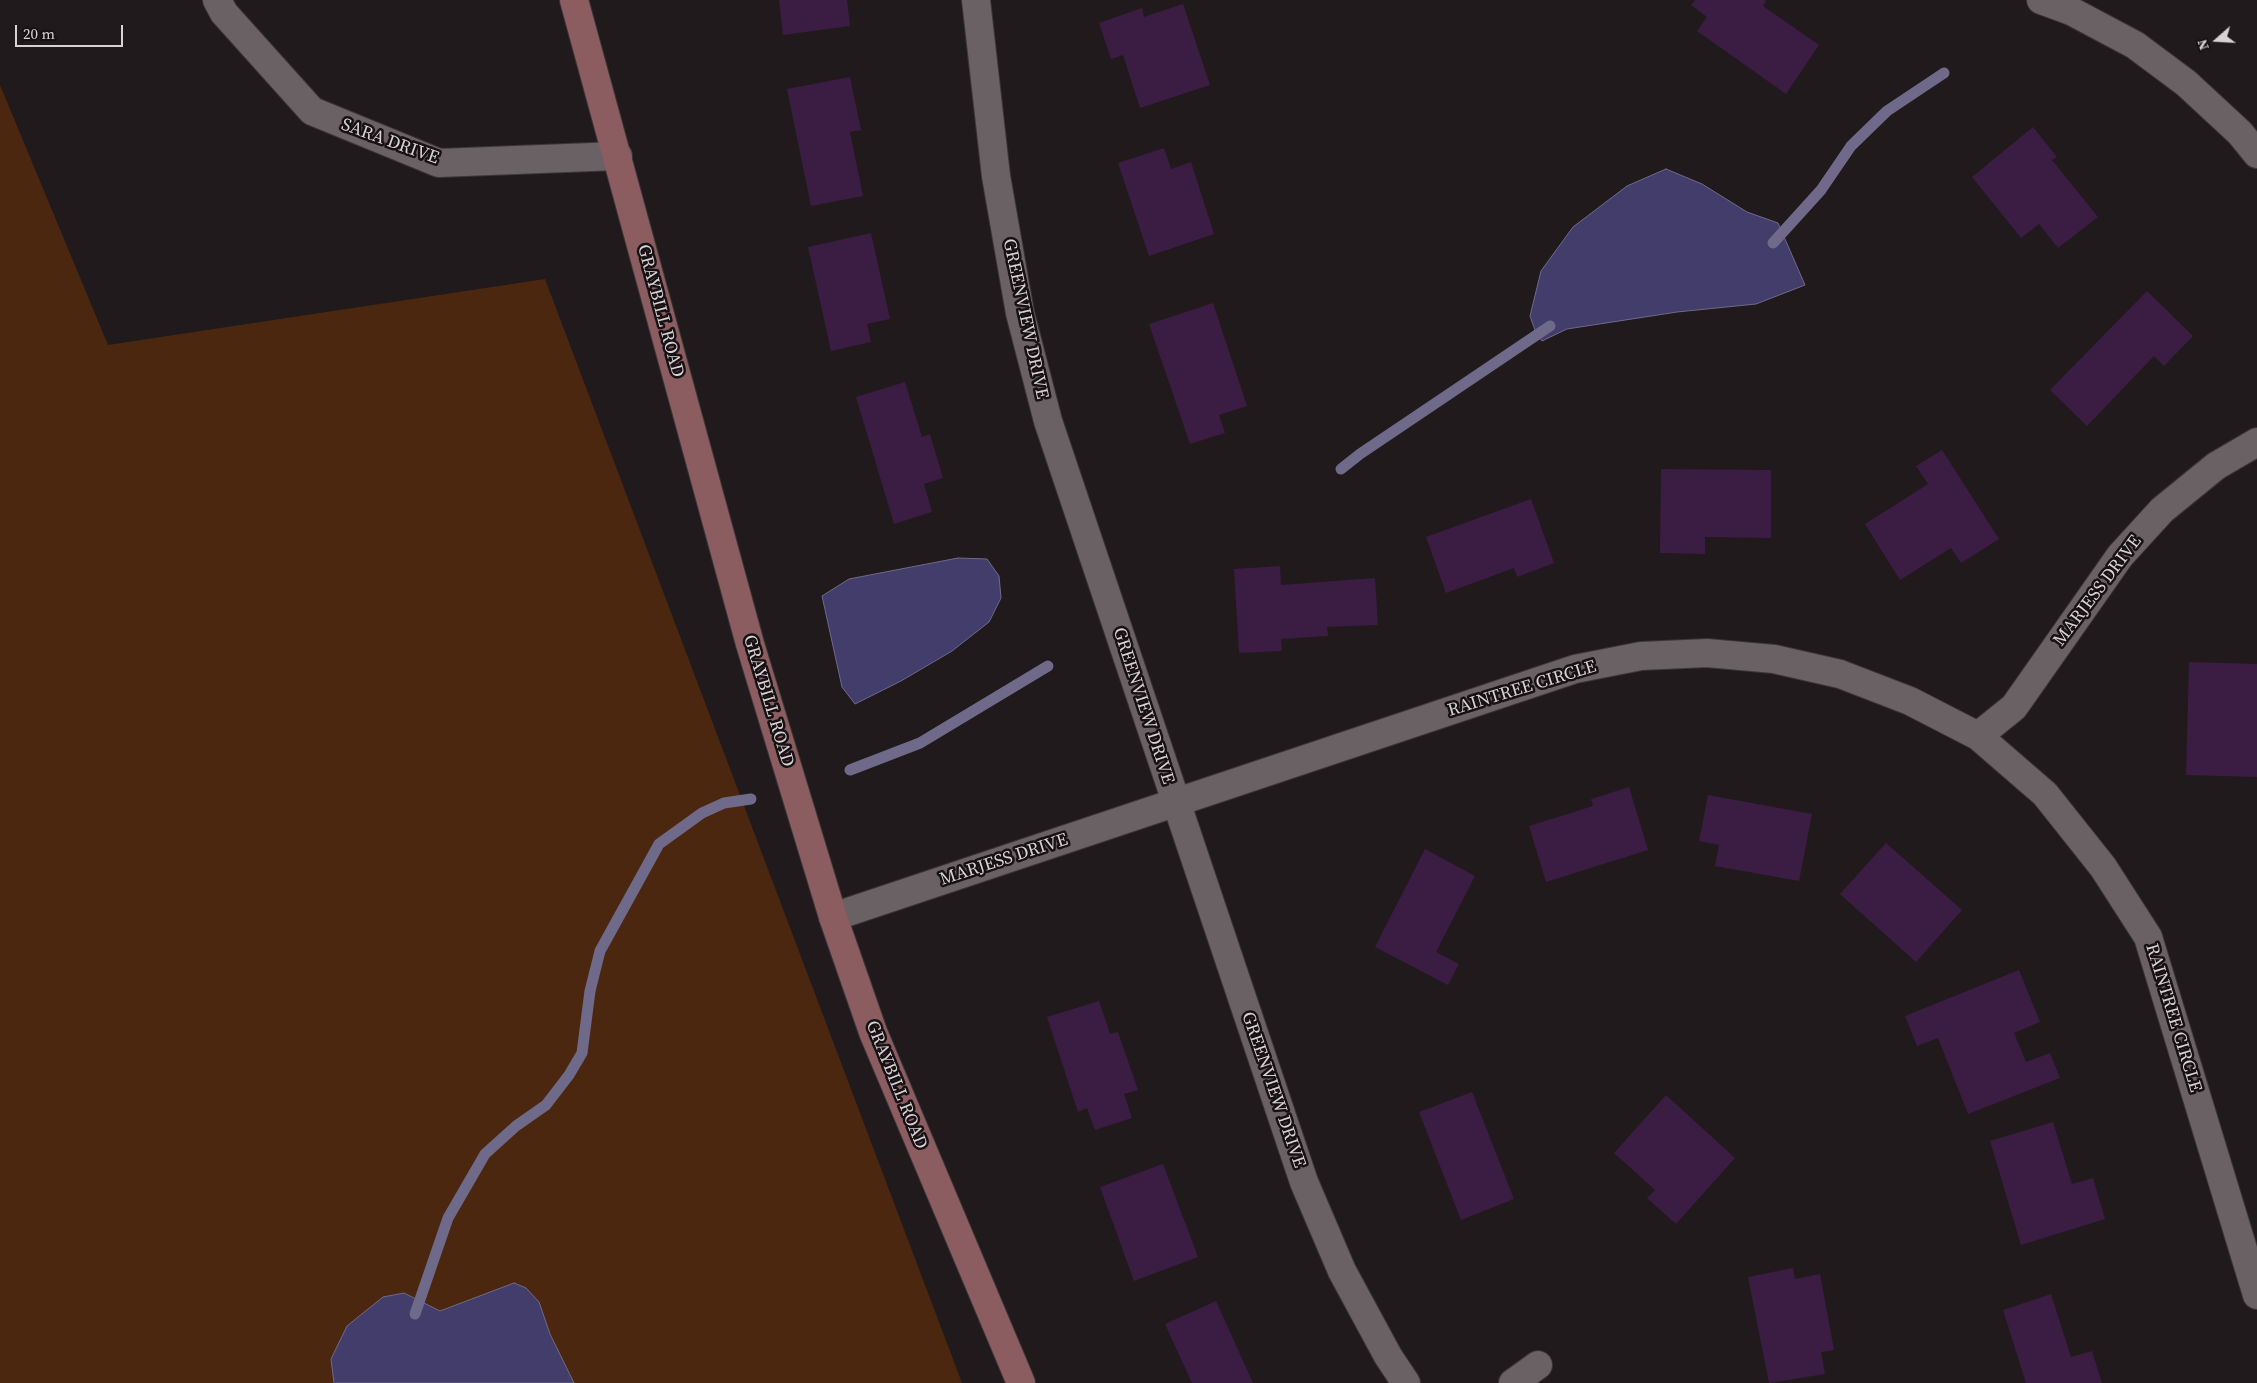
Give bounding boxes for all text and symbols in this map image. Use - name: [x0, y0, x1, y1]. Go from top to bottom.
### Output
- scale bar: [18, 15, 125, 47]
- north arrow: [2192, 15, 2242, 65]
- text: 20 m: [23, 23, 55, 44]
- text: N: [2192, 37, 2214, 53]
- street label: SARA DRIVE: [338, 114, 442, 170]
- street label: GREENVIEW DRIVE: [997, 237, 1053, 401]
- street label: GRAYBILL ROAD: [632, 242, 688, 380]
- street label: MARJESS DRIVE: [2049, 531, 2147, 651]
- street label: GREENVIEW DRIVE: [1108, 625, 1178, 787]
- street label: GRAYBILL ROAD: [738, 633, 798, 769]
- street label: RAINTREE CIRCLE: [1445, 656, 1599, 722]
- street label: MARJESS DRIVE: [937, 829, 1071, 891]
- street label: RAINTREE CIRCLE: [2140, 941, 2206, 1095]
- street label: GREENVIEW DRIVE: [1236, 1009, 1310, 1171]
- street label: GRAYBILL ROAD: [860, 1018, 932, 1152]

